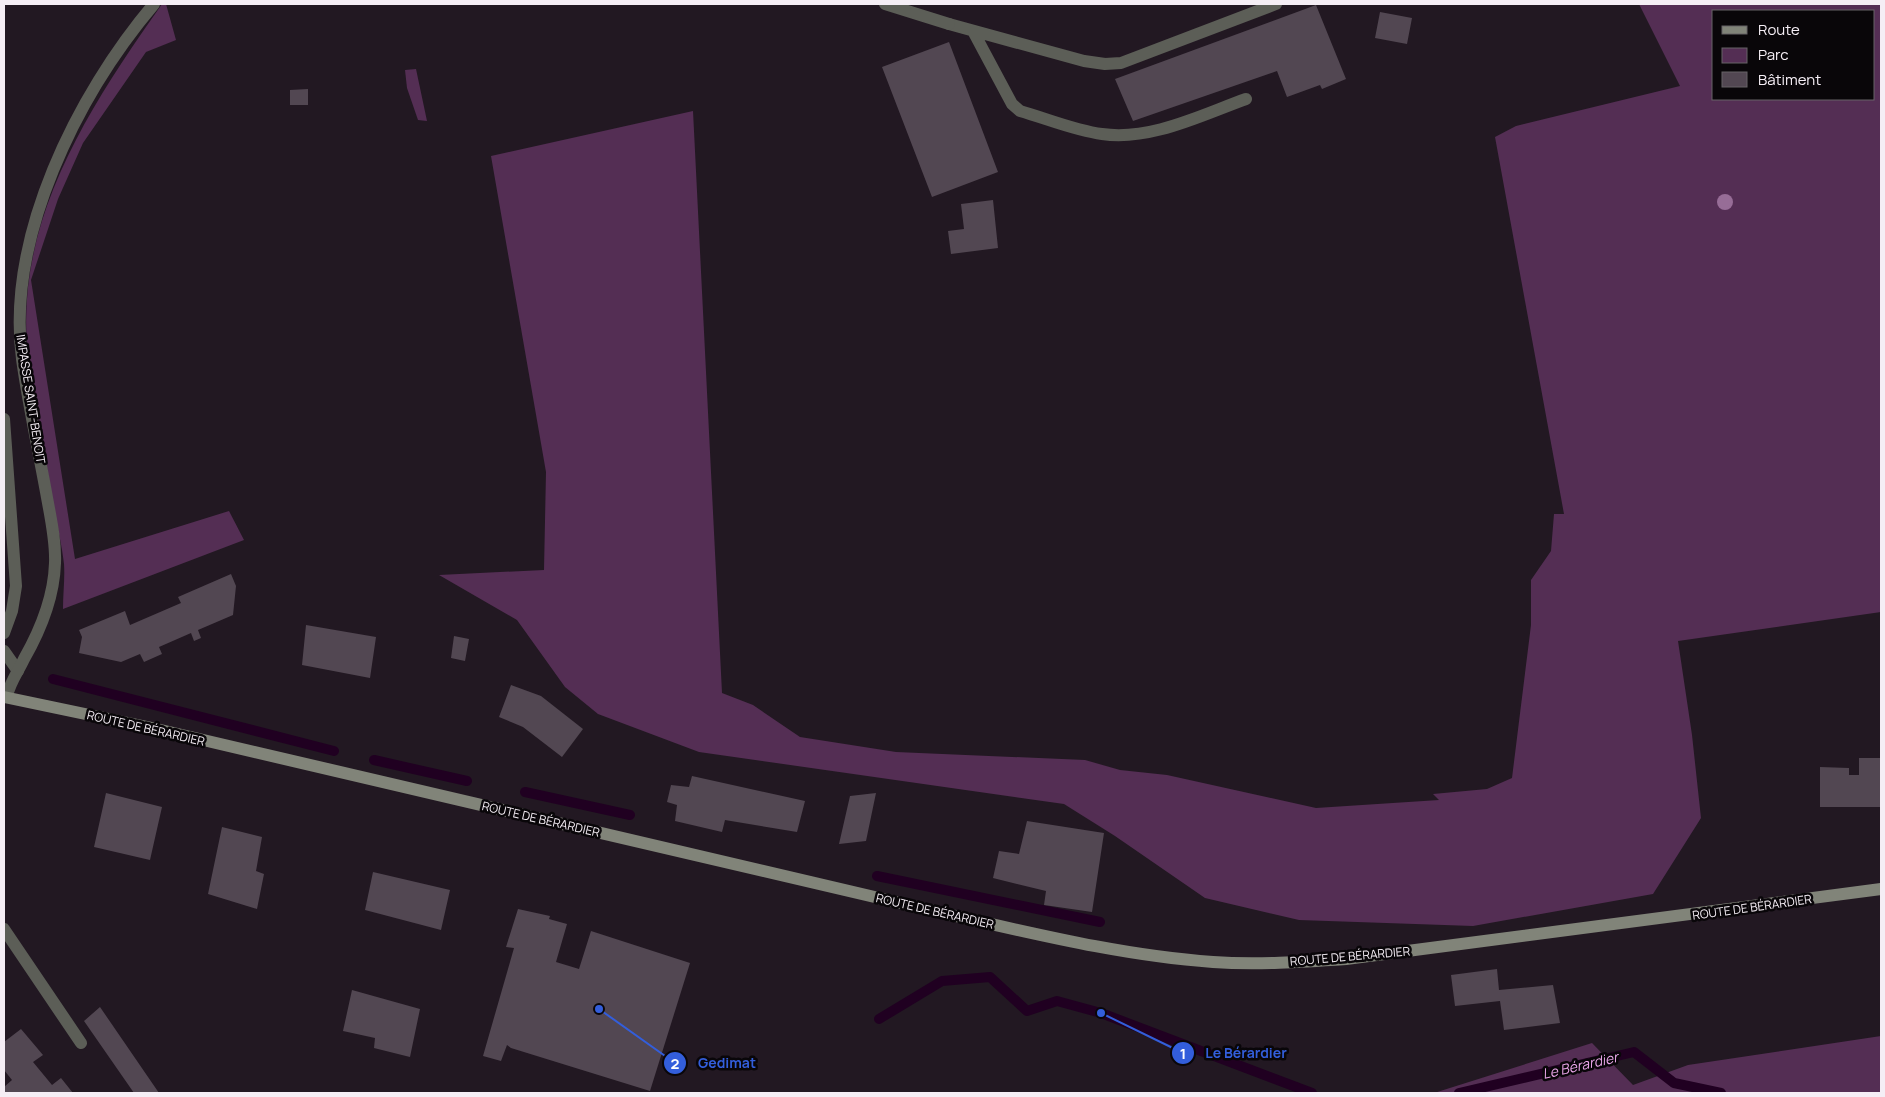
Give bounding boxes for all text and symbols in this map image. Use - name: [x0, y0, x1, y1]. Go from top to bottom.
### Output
- legend: [1712, 10, 1875, 100]
- text: Route: [1758, 19, 1800, 40]
- text: Parc: [1758, 44, 1789, 65]
- text: Bâtiment: [1758, 69, 1821, 90]
- street label: IMPASSE SAINT-BENOIT: [12, 333, 50, 466]
- street label: ROUTE DE BÉRARDIER: [85, 706, 207, 750]
- street label: ROUTE DE BÉRARDIER: [480, 797, 602, 841]
- street label: ROUTE DE BÉRARDIER: [874, 889, 996, 933]
- street label: ROUTE DE BÉRARDIER: [1691, 890, 1813, 924]
- street label: ROUTE DE BÉRARDIER: [1289, 942, 1411, 970]
- callout: Le Bérardier: [1170, 1039, 1297, 1068]
- text: 1: [1180, 1043, 1186, 1064]
- text: Le Bérardier: [1205, 1043, 1287, 1062]
- water label: Le Bérardier: [1540, 1047, 1622, 1083]
- callout: Gedimat: [663, 1049, 766, 1078]
- text: 2: [671, 1053, 680, 1074]
- text: Gedimat: [698, 1053, 756, 1072]

